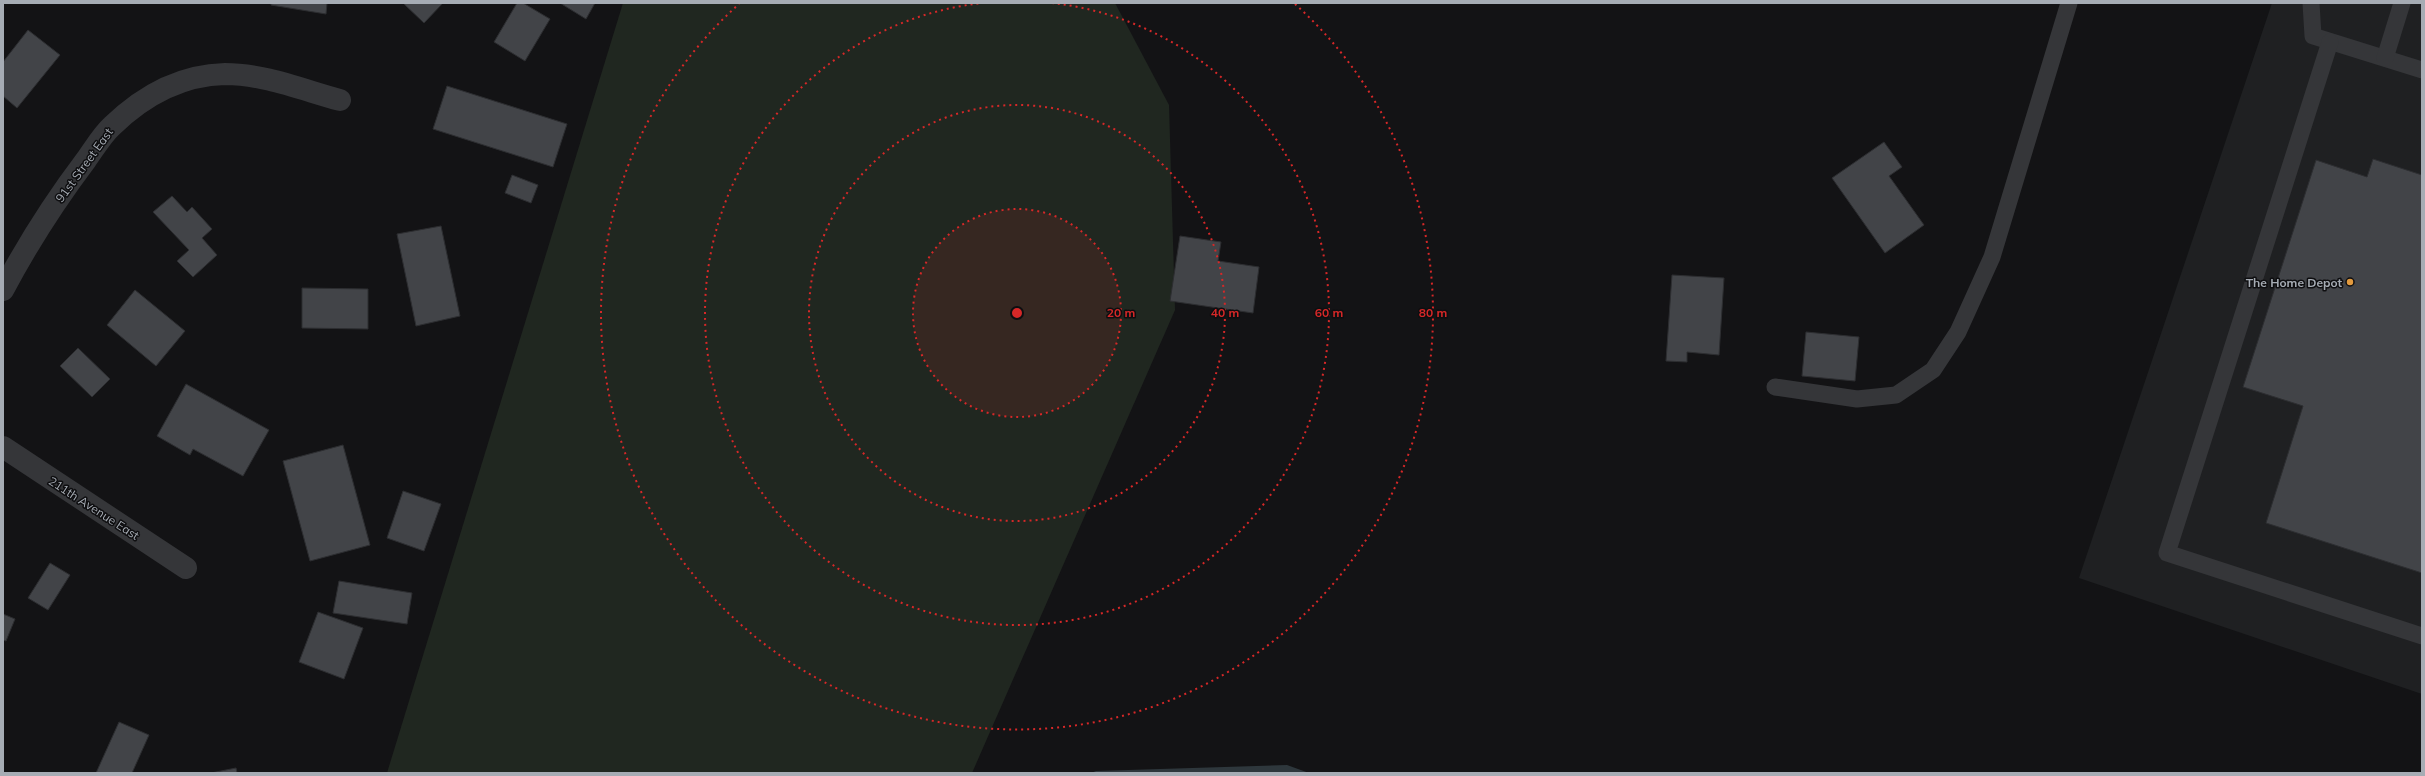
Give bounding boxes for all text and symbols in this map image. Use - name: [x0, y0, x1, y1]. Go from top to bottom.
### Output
- street label: 91st Street East: [52, 125, 116, 205]
- place label: The Home Depot: [2246, 275, 2342, 290]
- marker: The Home Depot: [2345, 277, 2355, 287]
- text: 20 m: [1107, 305, 1135, 320]
- text: 40 m: [1211, 305, 1239, 320]
- text: 60 m: [1315, 305, 1343, 320]
- text: 80 m: [1419, 305, 1447, 320]
- centre of rings: [1010, 306, 1024, 320]
- street label: 211th Avenue East: [46, 473, 142, 543]

